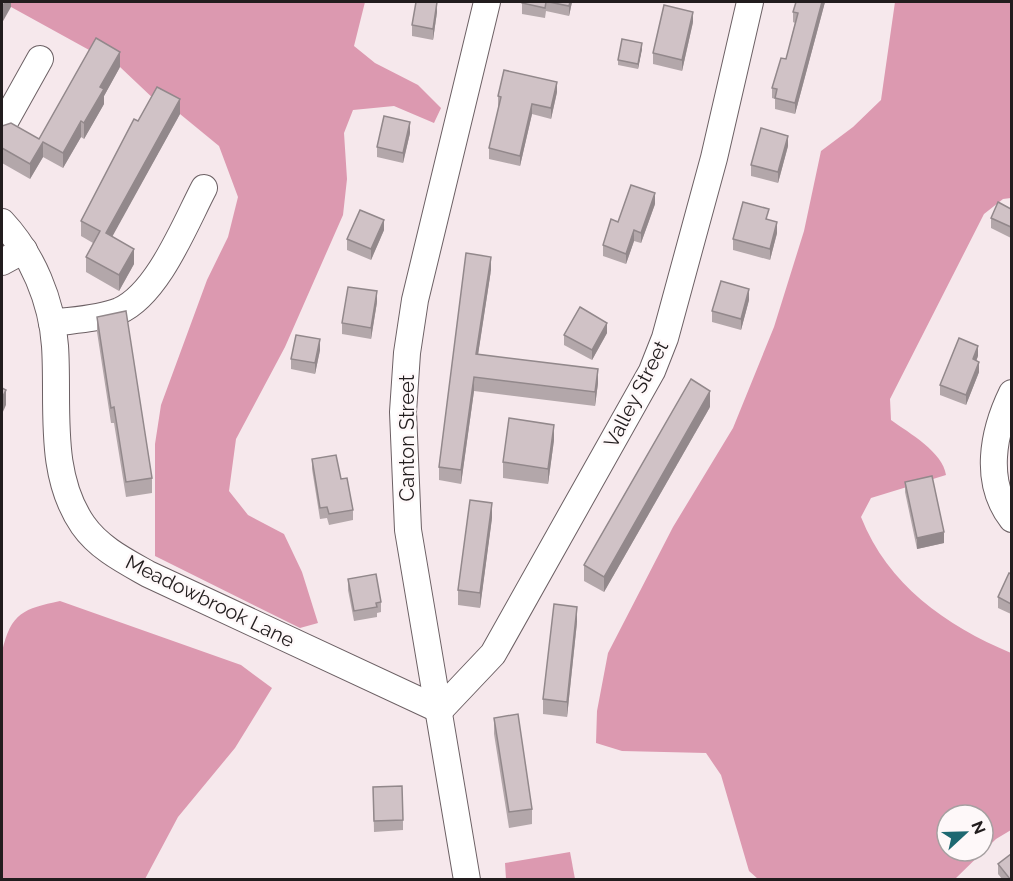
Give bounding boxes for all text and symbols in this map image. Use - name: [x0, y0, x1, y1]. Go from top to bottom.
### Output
- street label: Valley Street: [599, 336, 673, 451]
- street label: Canton Street: [395, 374, 419, 501]
- street label: Meadowbrook Lane: [122, 550, 299, 652]
- north arrow: [935, 803, 995, 863]
- text: N: [967, 818, 990, 837]

